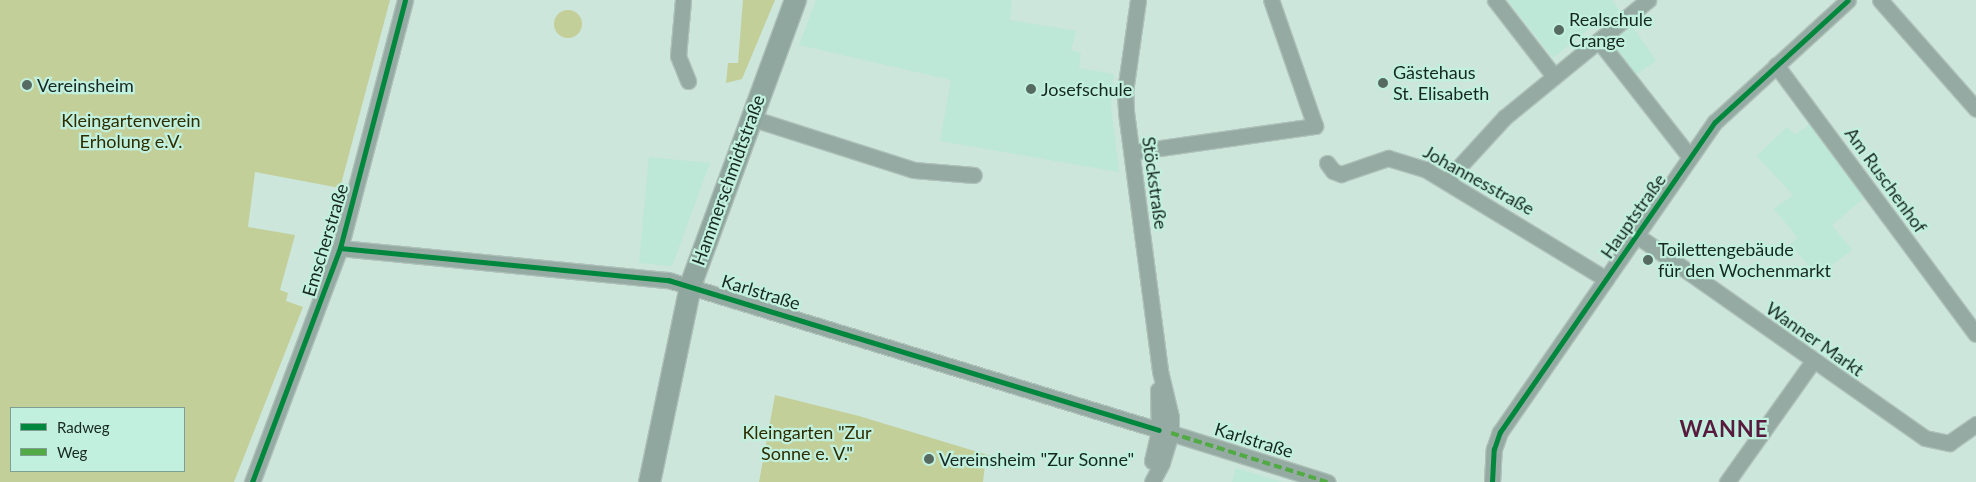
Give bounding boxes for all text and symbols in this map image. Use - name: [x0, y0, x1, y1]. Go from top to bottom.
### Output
- place label: Realschule Crange: [1569, 9, 1653, 52]
- marker: Realschule Crange: [1553, 24, 1565, 36]
- place label: Gästehaus St. Elisabeth: [1393, 62, 1489, 104]
- place label: Vereinsheim: [37, 74, 134, 96]
- marker: Gästehaus St. Elisabeth: [1377, 77, 1389, 89]
- place label: Josefschule: [1041, 78, 1132, 100]
- marker: Vereinsheim: [21, 79, 33, 91]
- marker: Josefschule: [1025, 83, 1037, 95]
- street label: Hammerschmidtstraße: [687, 92, 769, 268]
- park label: Kleingartenverein Erholung e.V.: [61, 110, 201, 152]
- street label: Am Ruschenhof: [1841, 123, 1931, 237]
- street label: Stöckstraße: [1138, 135, 1172, 231]
- street label: Johannesstraße: [1420, 141, 1538, 219]
- street label: Hauptstraße: [1596, 169, 1670, 263]
- street label: Emscherstraße: [298, 181, 352, 299]
- place label: Toilettengebäude für den Wochenmarkt: [1658, 239, 1832, 282]
- marker: Toilettengebäude für den Wochenmarkt: [1642, 254, 1654, 266]
- street label: Karlstraße: [719, 270, 803, 314]
- street label: Wanner Markt: [1762, 297, 1868, 381]
- legend: [10, 407, 185, 472]
- district label: WANNE: [1679, 416, 1769, 442]
- text: Radweg: [57, 418, 110, 436]
- street label: Karlstraße: [1212, 418, 1296, 462]
- park label: Kleingarten "Zur Sonne e. V.": [742, 422, 872, 464]
- text: Weg: [57, 443, 87, 461]
- place label: Vereinsheim "Zur Sonne": [939, 448, 1135, 470]
- marker: Vereinsheim "Zur Sonne": [923, 453, 935, 465]

